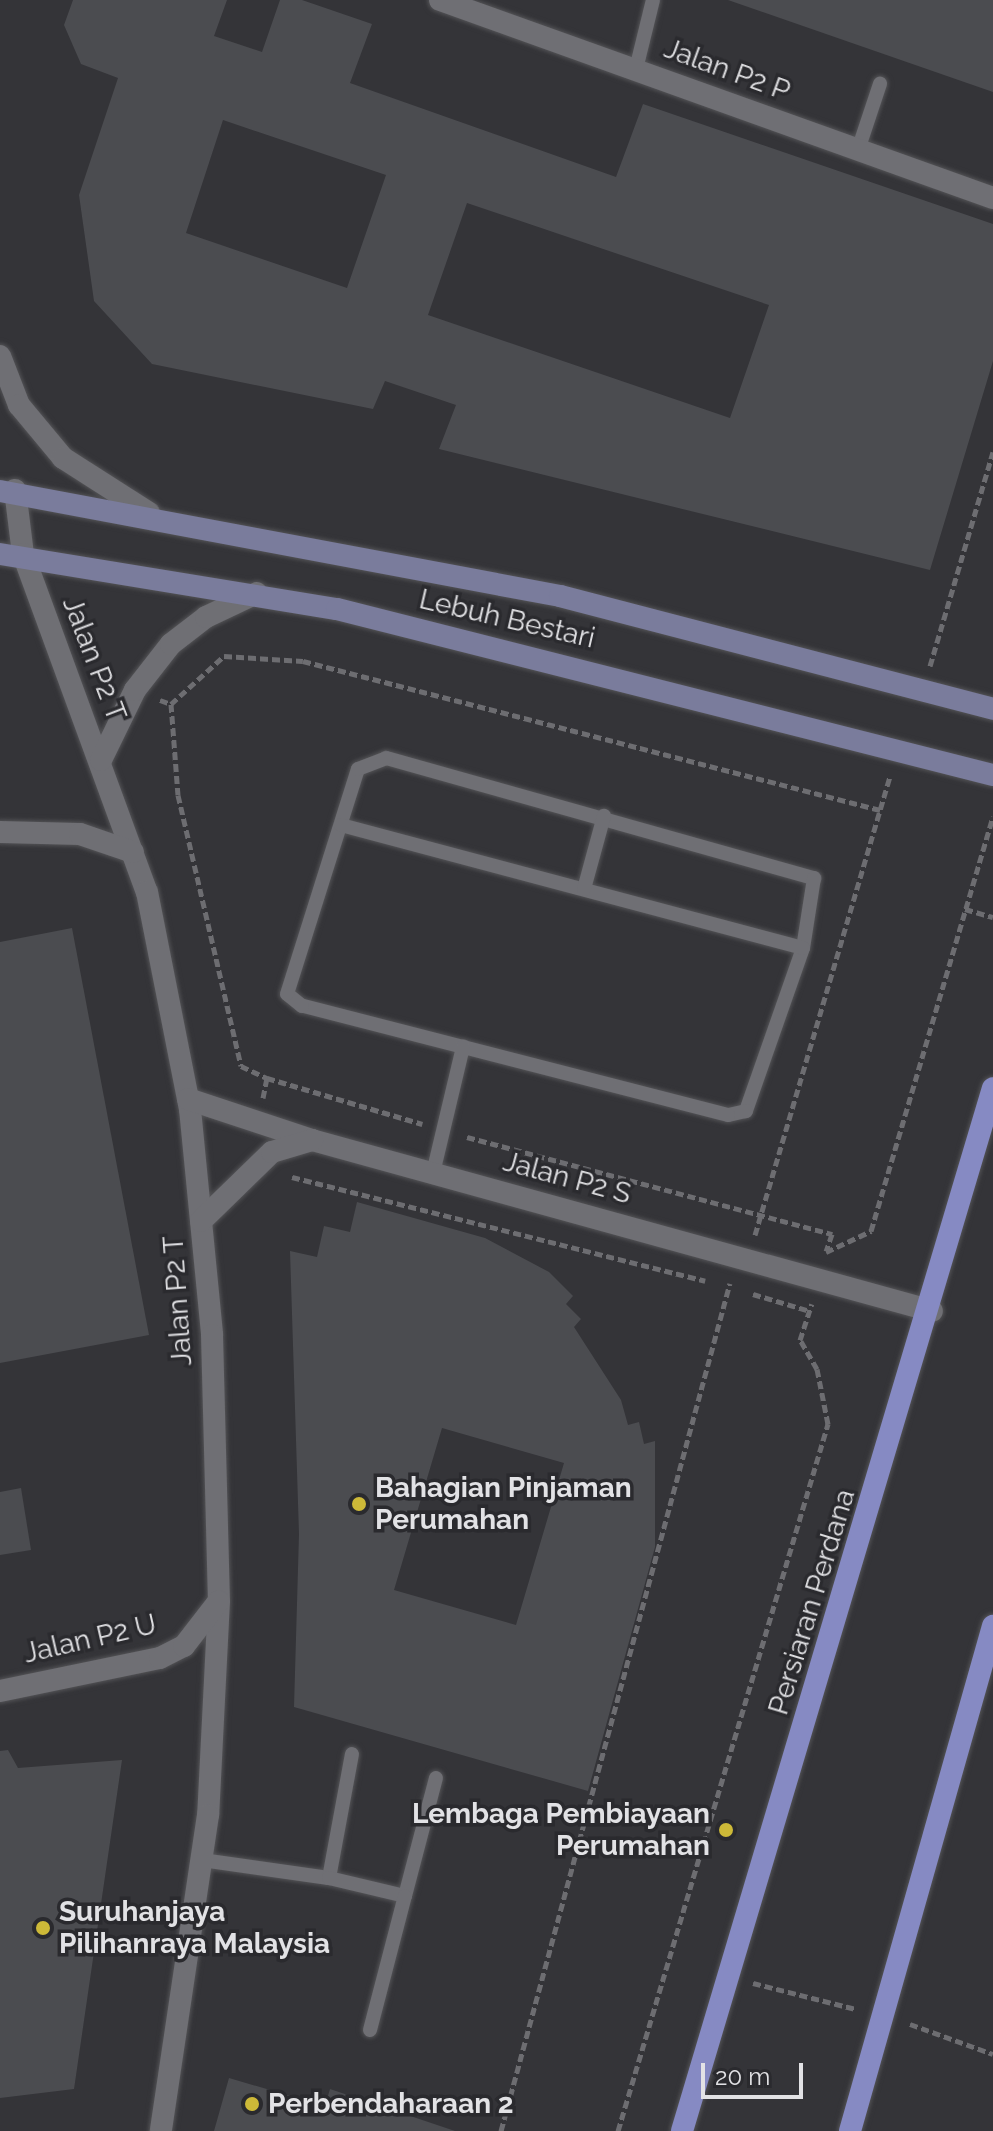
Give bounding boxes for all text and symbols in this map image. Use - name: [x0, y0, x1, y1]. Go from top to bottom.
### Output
- street label: Jalan P2 P: [660, 32, 794, 108]
- street label: Lebuh Bestari: [416, 582, 598, 656]
- street label: Jalan P2 T: [55, 592, 133, 726]
- street label: Jalan P2 S: [499, 1145, 635, 1211]
- street label: Jalan P2 T: [157, 1234, 199, 1368]
- place label: Bahagian Pinjaman Perumahan: [375, 1471, 632, 1537]
- street label: Persiaran Perdana: [762, 1485, 862, 1719]
- marker: Bahagian Pinjaman Perumahan: [350, 1495, 368, 1513]
- street label: Jalan P2 U: [20, 1607, 160, 1671]
- place label: Lembaga Pembiayaan Perumahan: [412, 1797, 710, 1863]
- marker: Lembaga Pembiayaan Perumahan: [717, 1821, 735, 1839]
- place label: Suruhanjaya Pilihanraya Malaysia: [59, 1895, 330, 1961]
- marker: Suruhanjaya Pilihanraya Malaysia: [34, 1919, 52, 1937]
- scale bar: [705, 2047, 807, 2097]
- text: 20 m: [715, 2062, 770, 2091]
- place label: Perbendaharaan 2: [268, 2087, 514, 2121]
- marker: Perbendaharaan 2: [243, 2095, 261, 2113]

